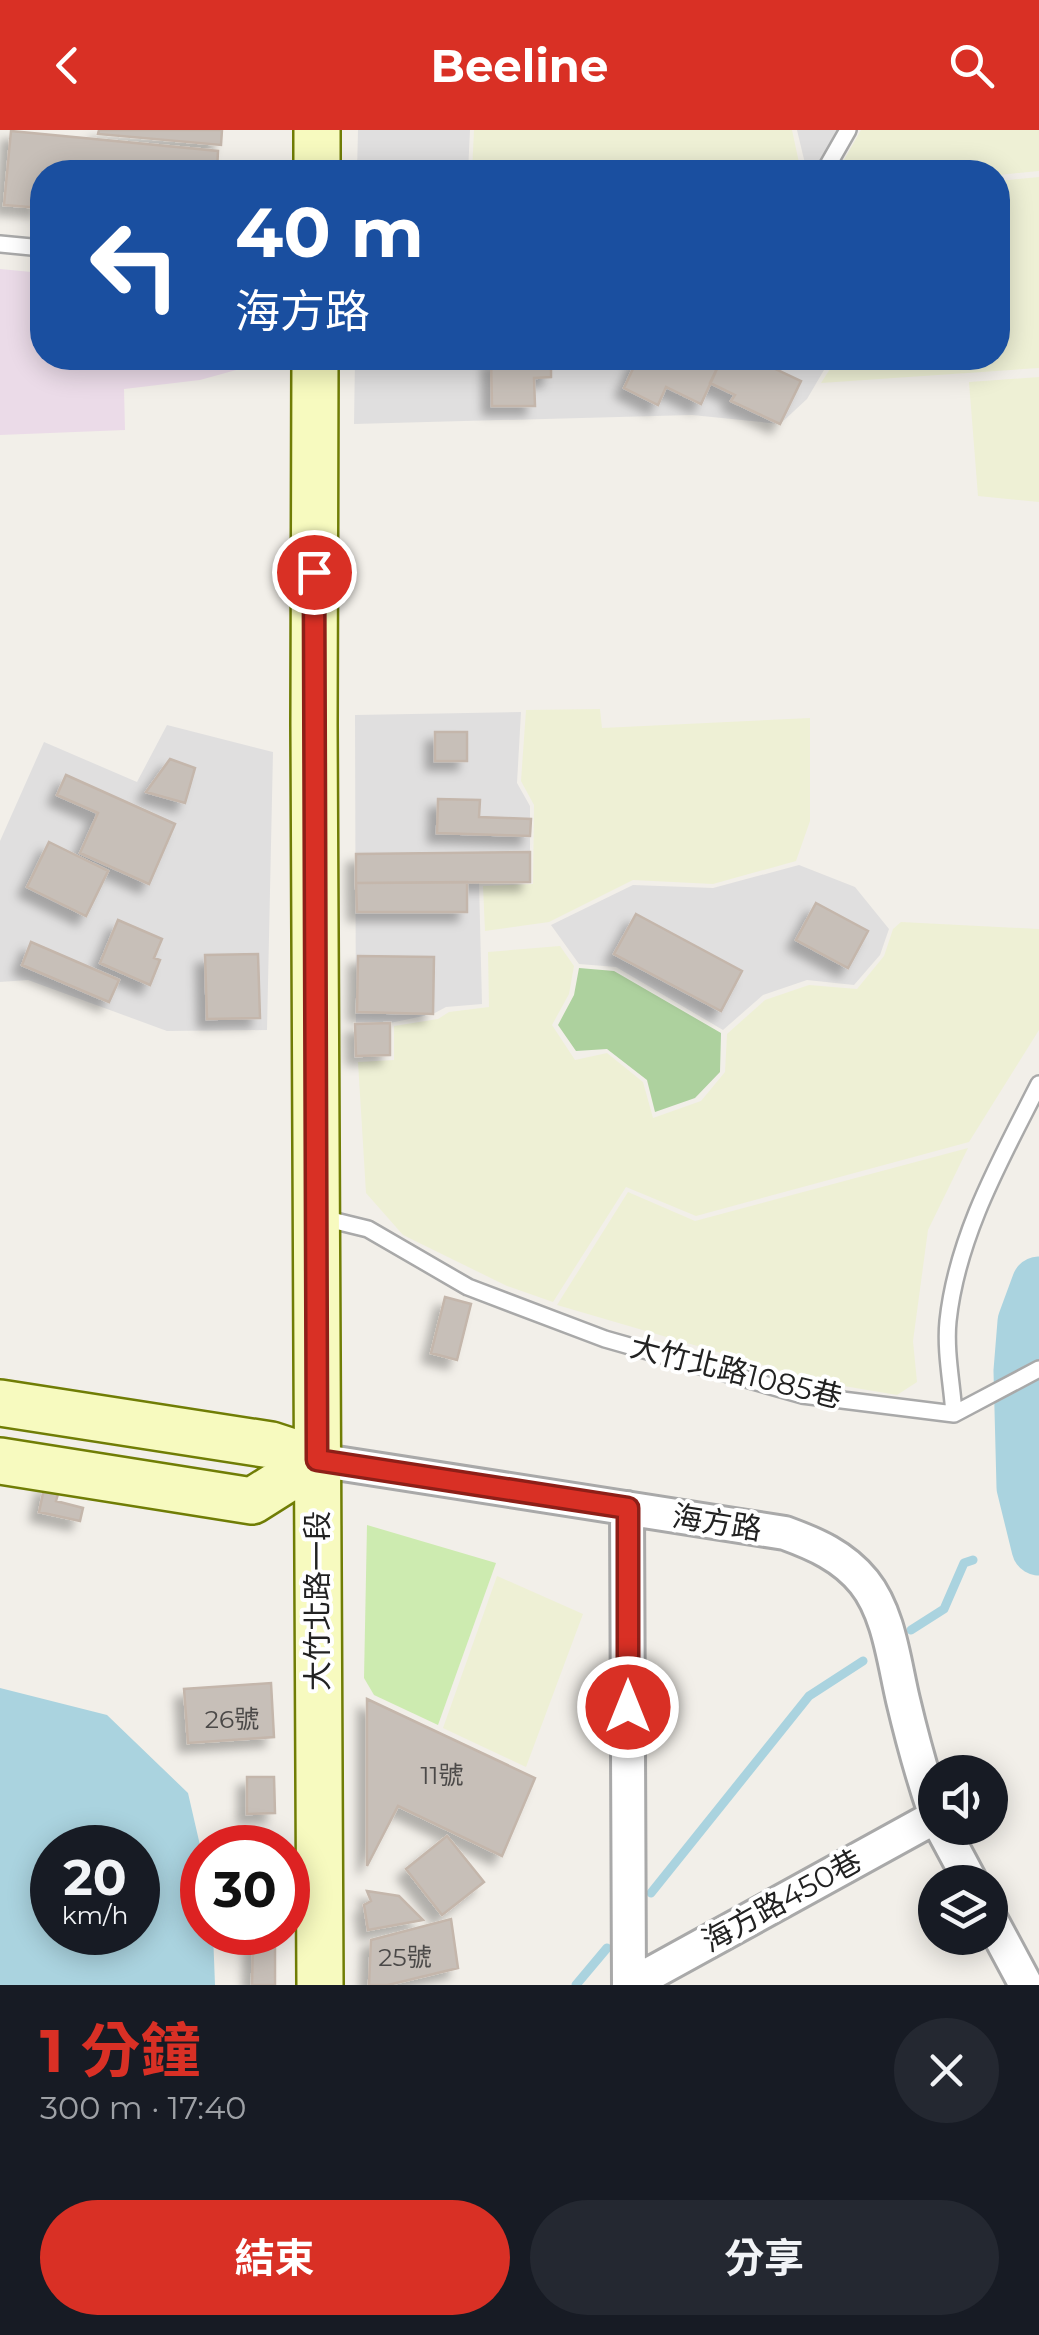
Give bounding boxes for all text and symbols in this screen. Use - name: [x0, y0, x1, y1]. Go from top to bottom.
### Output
- icon: back: [40, 38, 95, 93]
- text: Beeline: [431, 38, 608, 93]
- icon: search: [944, 38, 999, 93]
- text: 40 m: [235, 189, 424, 275]
- icon: left: [70, 200, 200, 330]
- text: 海方路: [235, 283, 370, 338]
- pin: [272, 530, 357, 615]
- icon: arrive: [287, 545, 342, 600]
- street label: 大竹北路1085巷: [626, 1327, 846, 1416]
- street label: 海方路: [670, 1497, 764, 1548]
- street label: 大竹北路一段: [299, 1511, 336, 1691]
- position arrow: [576, 1655, 680, 1759]
- house number: 26號: [205, 1704, 259, 1734]
- map controls: [918, 1755, 1008, 1955]
- button: sound: [918, 1755, 1008, 1845]
- house number: 11號: [420, 1760, 464, 1790]
- speed limit sign: 30: [180, 1825, 310, 1955]
- street label: 海方路450巷: [696, 1842, 868, 1960]
- text: 20: [63, 1847, 127, 1908]
- button: layers: [918, 1865, 1008, 1955]
- text: km/h: [62, 1900, 128, 1930]
- house number: 25號: [378, 1942, 432, 1972]
- text: 1 分鐘: [40, 2014, 201, 2087]
- button: close: [894, 2018, 999, 2123]
- text: 300 m · 17:40: [40, 2088, 246, 2127]
- button: 結束: [40, 2200, 510, 2315]
- button: 分享: [530, 2200, 999, 2315]

